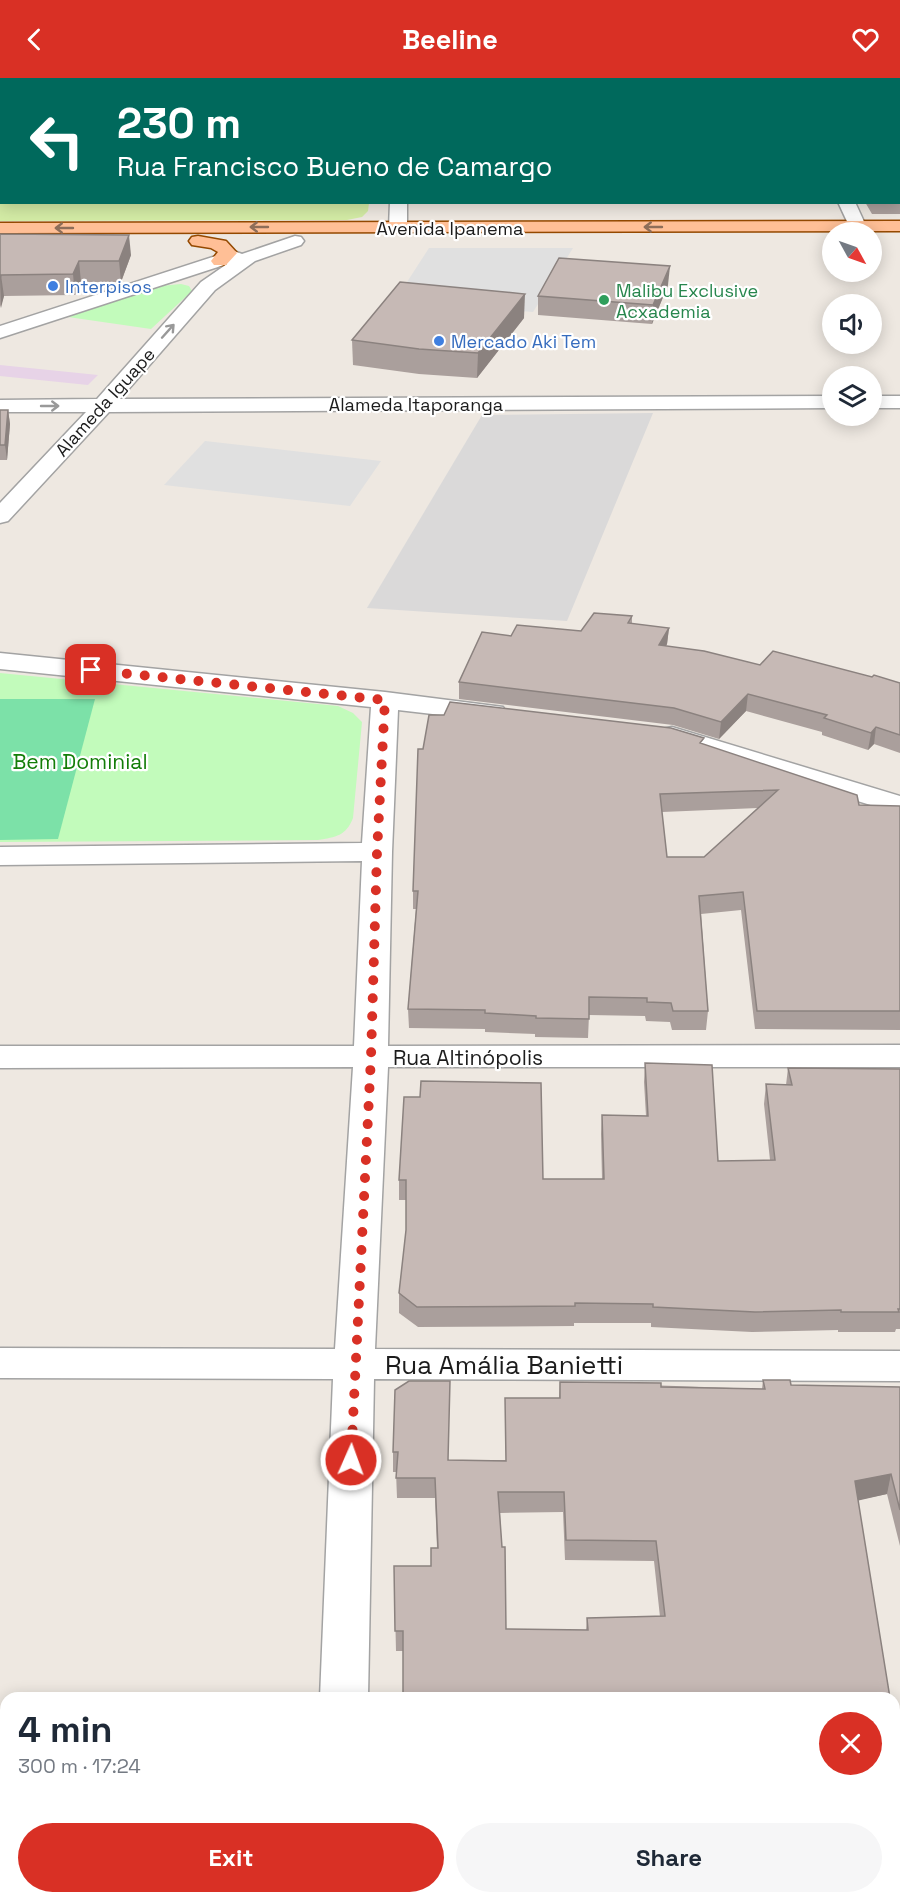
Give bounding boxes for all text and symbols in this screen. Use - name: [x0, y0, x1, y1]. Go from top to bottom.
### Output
- text: Beeline: [402, 22, 498, 57]
- icon: back: [18, 23, 51, 56]
- icon: heart: [849, 23, 882, 56]
- text: 230 m: [117, 97, 241, 150]
- icon: left: [18, 102, 96, 180]
- text: Rua Francisco Bueno de Camargo: [117, 149, 552, 184]
- street label: Avenida Ipanema: [377, 217, 523, 240]
- one-way arrow: [250, 221, 270, 233]
- one-way arrow: [643, 221, 663, 233]
- one-way arrow: [55, 222, 75, 234]
- north arrow: [822, 222, 882, 282]
- map controls: [822, 222, 882, 426]
- place label: Interpisos: [65, 275, 152, 298]
- marker: Interpisos: [46, 279, 60, 293]
- place label: Malibu Exclusive Acxademia: [616, 279, 758, 323]
- marker: Malibu Exclusive Acxademia: [597, 293, 611, 307]
- button: sound: [822, 294, 882, 354]
- one-way arrow: [161, 324, 175, 339]
- place label: Mercado Aki Tem: [451, 330, 596, 353]
- marker: Mercado Aki Tem: [432, 334, 446, 348]
- street label: Alameda Iguape: [50, 343, 160, 461]
- button: layers: [822, 366, 882, 426]
- street label: Alameda Itaporanga: [329, 393, 503, 416]
- one-way arrow: [40, 400, 60, 412]
- pin: [65, 644, 116, 695]
- icon: arrive: [74, 653, 107, 686]
- park label: Bem Dominial: [12, 748, 148, 775]
- street label: Rua Altinópolis: [393, 1044, 543, 1071]
- street label: Rua Amália Banietti: [385, 1348, 623, 1382]
- position arrow: [319, 1428, 383, 1492]
- text: 4 min: [18, 1707, 113, 1753]
- button: close: [819, 1712, 882, 1775]
- text: 300 m · 17:24: [18, 1753, 141, 1779]
- button: Exit: [18, 1823, 444, 1892]
- button: Share: [456, 1823, 882, 1892]

